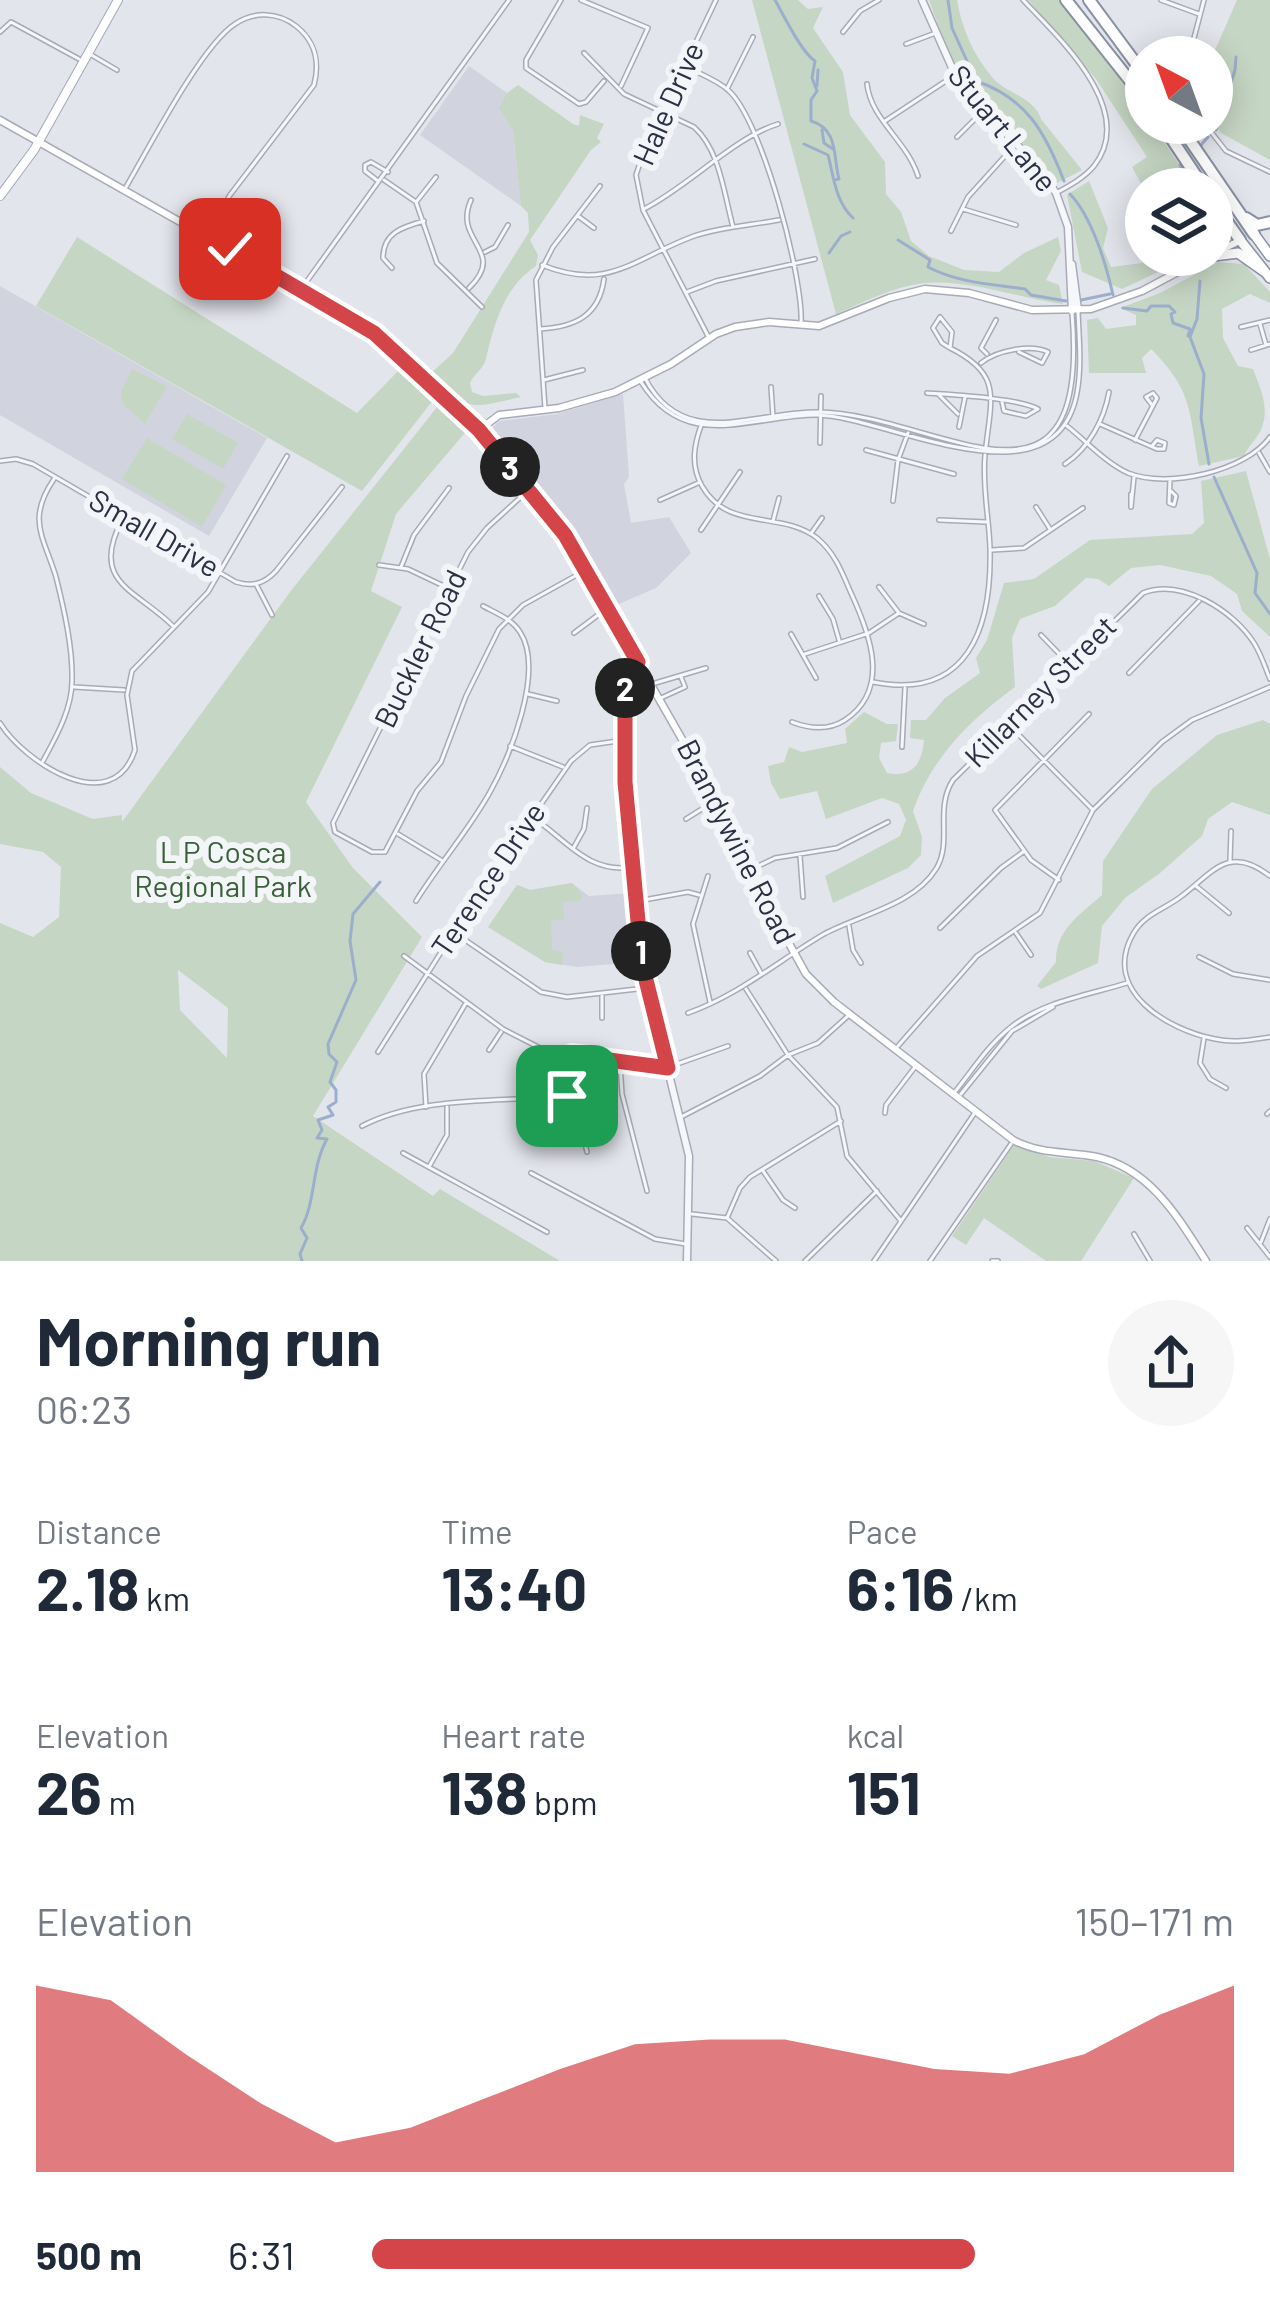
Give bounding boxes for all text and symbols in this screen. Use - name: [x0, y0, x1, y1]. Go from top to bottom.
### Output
- street label: Hale Drive: [624, 36, 710, 170]
- north arrow: [1125, 36, 1233, 144]
- map controls: [1125, 36, 1233, 276]
- street label: Stuart Lane: [942, 57, 1066, 198]
- button: layers: [1125, 168, 1233, 276]
- pin: [179, 198, 281, 300]
- icon: check: [197, 216, 263, 282]
- pin: 3: [480, 437, 540, 497]
- text: 3: [501, 447, 519, 487]
- street label: Small Drive: [84, 481, 226, 584]
- street label: Buckler Road: [365, 563, 473, 733]
- street label: Killarney Street: [956, 607, 1123, 774]
- pin: 2: [595, 658, 655, 718]
- text: 2: [616, 668, 634, 708]
- street label: Brandywine Road: [671, 733, 805, 949]
- street label: Terence Drive: [423, 795, 552, 963]
- park label: L P Cosca Regional Park: [134, 833, 312, 903]
- pin: 1: [611, 921, 671, 981]
- text: 1: [635, 931, 647, 971]
- pin: [516, 1045, 618, 1147]
- icon: arrive: [534, 1063, 600, 1129]
- text: Morning run: [36, 1300, 382, 1379]
- button: share: [1108, 1300, 1234, 1426]
- text: 06:23: [36, 1385, 132, 1432]
- text: Distance: [36, 1511, 162, 1551]
- text: Time: [441, 1511, 513, 1551]
- text: Pace: [847, 1511, 918, 1551]
- text: 2.18: [36, 1551, 140, 1623]
- text: 13:40: [441, 1551, 587, 1623]
- text: 6:16: [847, 1551, 954, 1623]
- text: km: [140, 1578, 190, 1618]
- text: /km: [954, 1578, 1018, 1618]
- text: Elevation: [36, 1715, 169, 1755]
- text: Heart rate: [441, 1715, 586, 1755]
- text: kcal: [847, 1715, 904, 1755]
- text: 26: [36, 1755, 102, 1827]
- text: 138: [441, 1755, 527, 1827]
- text: 151: [847, 1755, 921, 1827]
- text: m: [102, 1782, 136, 1822]
- text: bpm: [527, 1782, 598, 1822]
- text: Elevation: [36, 1897, 193, 1944]
- text: 150–171 m: [1075, 1897, 1234, 1944]
- text: 500 m: [36, 2231, 142, 2278]
- text: 6:31: [228, 2231, 295, 2278]

